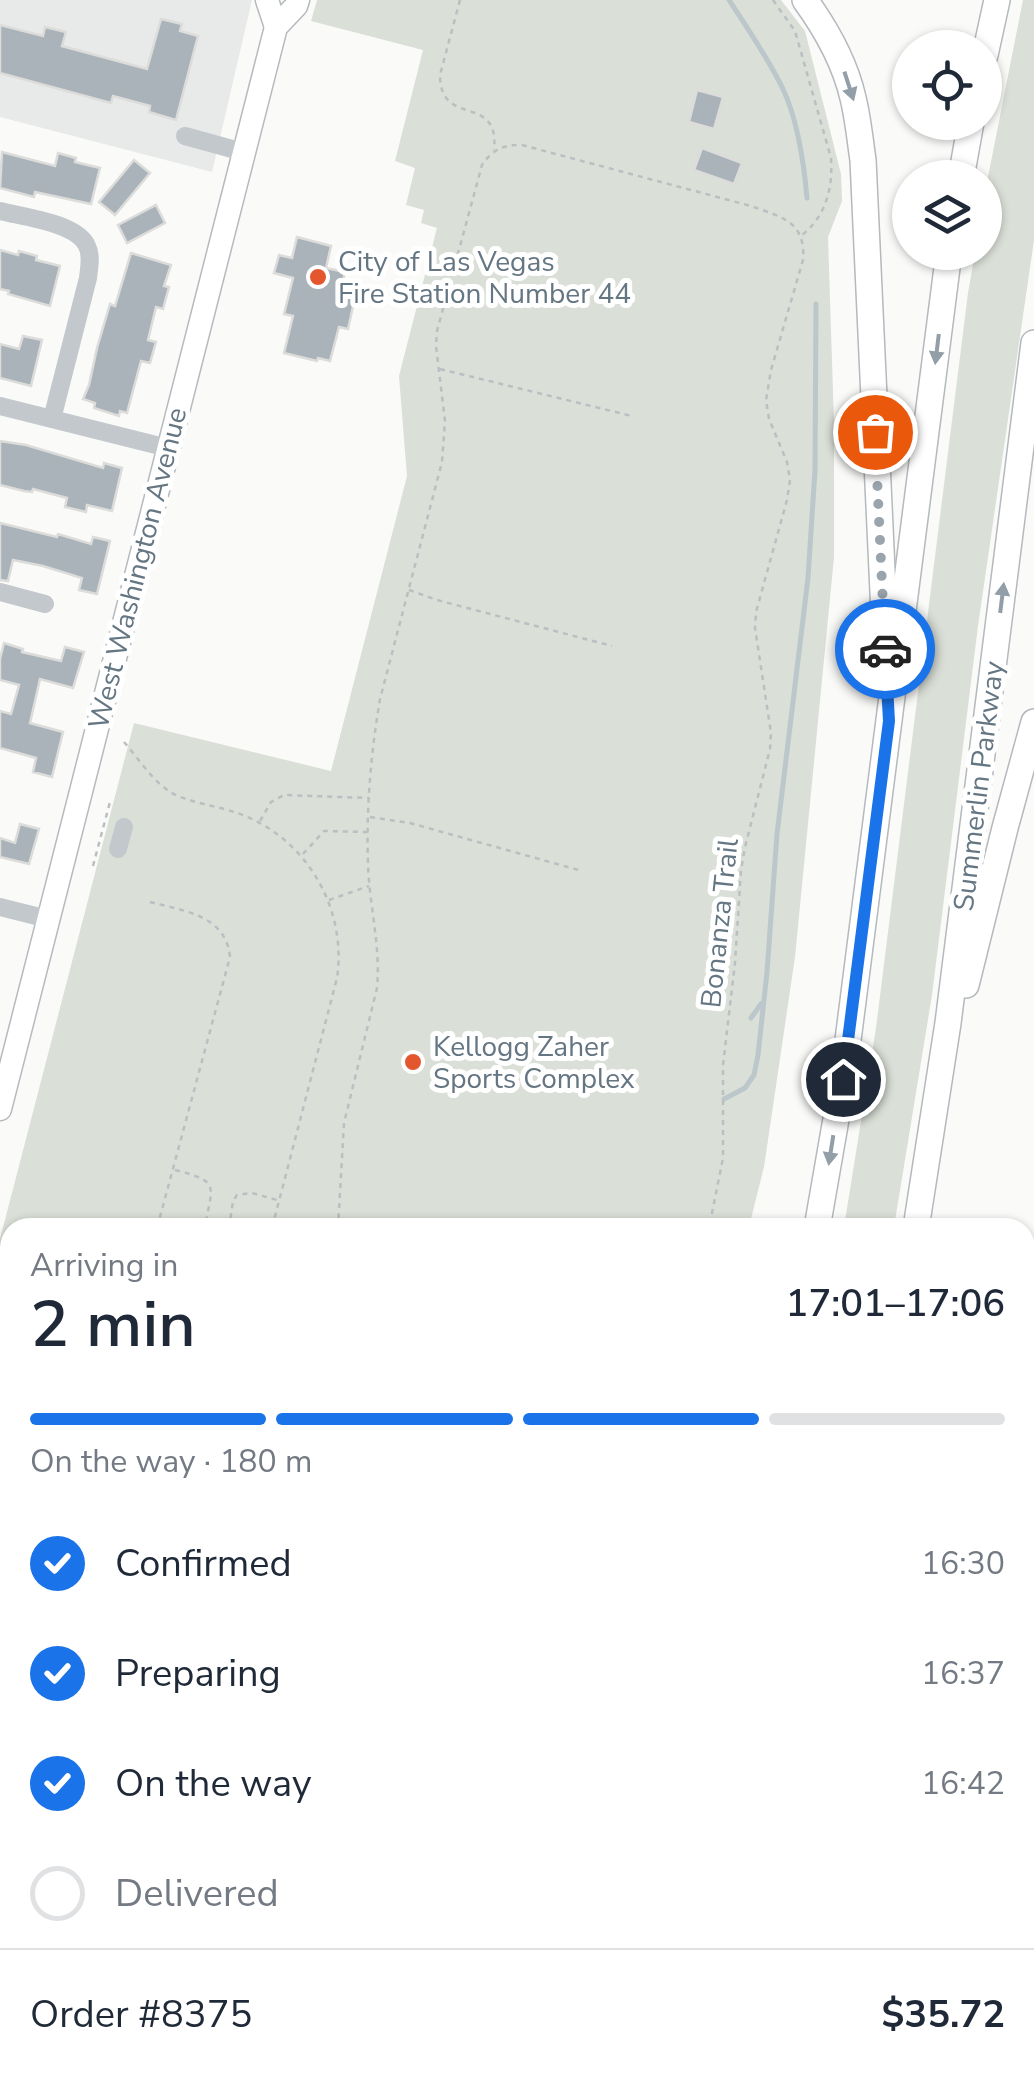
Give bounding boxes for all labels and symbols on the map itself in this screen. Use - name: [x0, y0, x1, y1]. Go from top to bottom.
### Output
- one-way arrow: [842, 72, 857, 102]
- place label: City of Las Vegas Fire Station Number 44: [338, 243, 631, 313]
- marker: City of Las Vegas Fire Station Number 44: [307, 266, 329, 288]
- one-way arrow: [928, 334, 944, 366]
- pin: [833, 390, 918, 475]
- street label: West Washington Avenue: [80, 403, 196, 733]
- one-way arrow: [994, 581, 1010, 613]
- courier: [835, 599, 935, 699]
- street label: Summerlin Parkway: [945, 658, 1013, 913]
- street label: Bonanza Trail: [692, 836, 748, 1010]
- place label: Kellogg Zaher Sports Complex: [433, 1028, 635, 1098]
- pin: [801, 1037, 886, 1122]
- marker: Kellogg Zaher Sports Complex: [402, 1051, 424, 1073]
- one-way arrow: [823, 1135, 839, 1167]

